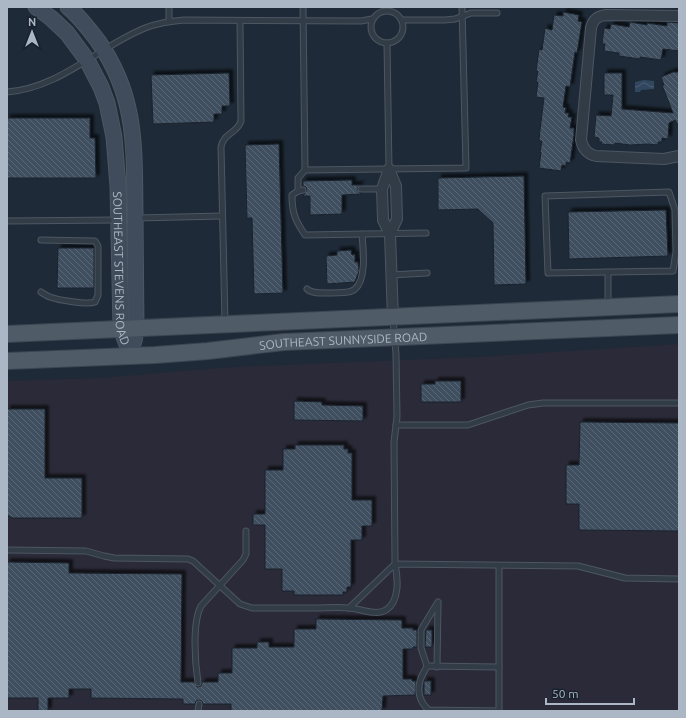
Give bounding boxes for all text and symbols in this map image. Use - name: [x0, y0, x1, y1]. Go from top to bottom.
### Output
- north arrow: [12, 12, 52, 52]
- text: N: [28, 16, 36, 28]
- street label: SOUTHEAST STEVENS ROAD: [112, 191, 133, 347]
- street label: SOUTHEAST SUNNYSIDE ROAD: [258, 329, 428, 351]
- scale bar: [546, 680, 634, 706]
- text: 50 m: [552, 687, 579, 700]

